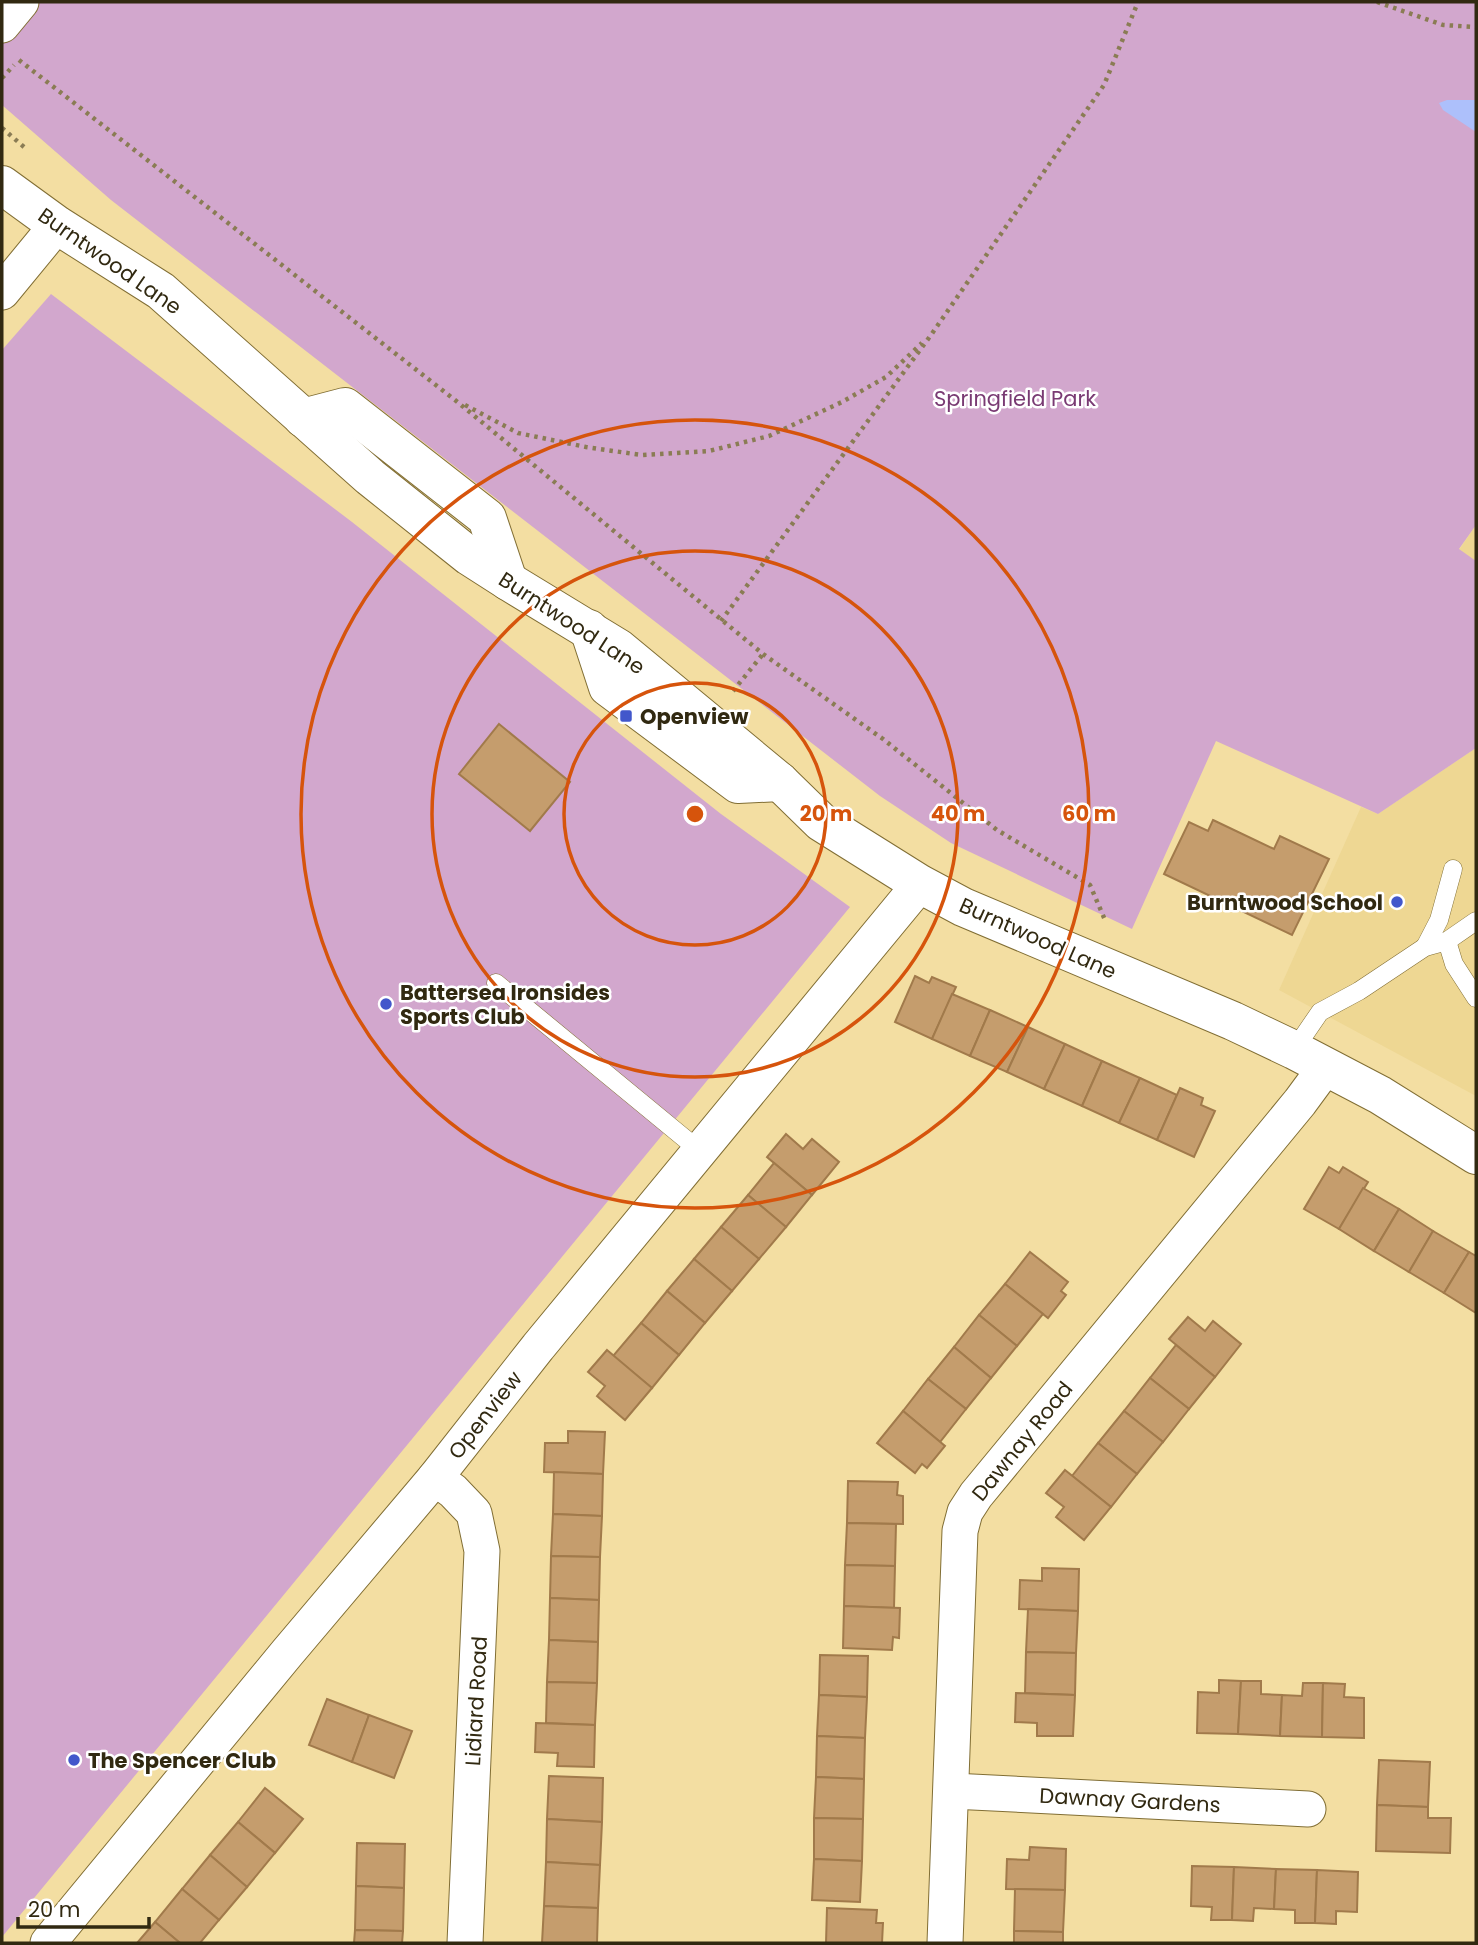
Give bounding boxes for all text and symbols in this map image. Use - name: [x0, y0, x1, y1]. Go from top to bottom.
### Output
- street label: Burntwood Lane: [33, 201, 187, 321]
- park label: Springfield Park: [934, 384, 1096, 413]
- street label: Burntwood Lane: [493, 565, 651, 681]
- place label: Openview: [640, 702, 749, 731]
- marker: Openview: [618, 708, 634, 724]
- text: 20 m: [800, 799, 852, 828]
- text: 40 m: [931, 799, 985, 828]
- text: 60 m: [1062, 799, 1116, 828]
- centre of rings: [683, 802, 707, 826]
- place label: Burntwood School: [1187, 888, 1383, 917]
- street label: Burntwood Lane: [955, 890, 1121, 986]
- marker: Burntwood School: [1389, 894, 1405, 910]
- place label: Battersea Ironsides Sports Club: [400, 978, 610, 1031]
- marker: Battersea Ironsides Sports Club: [378, 996, 394, 1012]
- street label: Openview: [441, 1365, 529, 1465]
- street label: Dawnay Road: [965, 1375, 1079, 1507]
- street label: Lidiard Road: [458, 1635, 494, 1767]
- place label: The Spencer Club: [88, 1746, 276, 1775]
- marker: The Spencer Club: [66, 1752, 82, 1768]
- street label: Dawnay Gardens: [1039, 1781, 1221, 1819]
- scale bar: [18, 1885, 149, 1929]
- text: 20 m: [28, 1895, 81, 1924]

